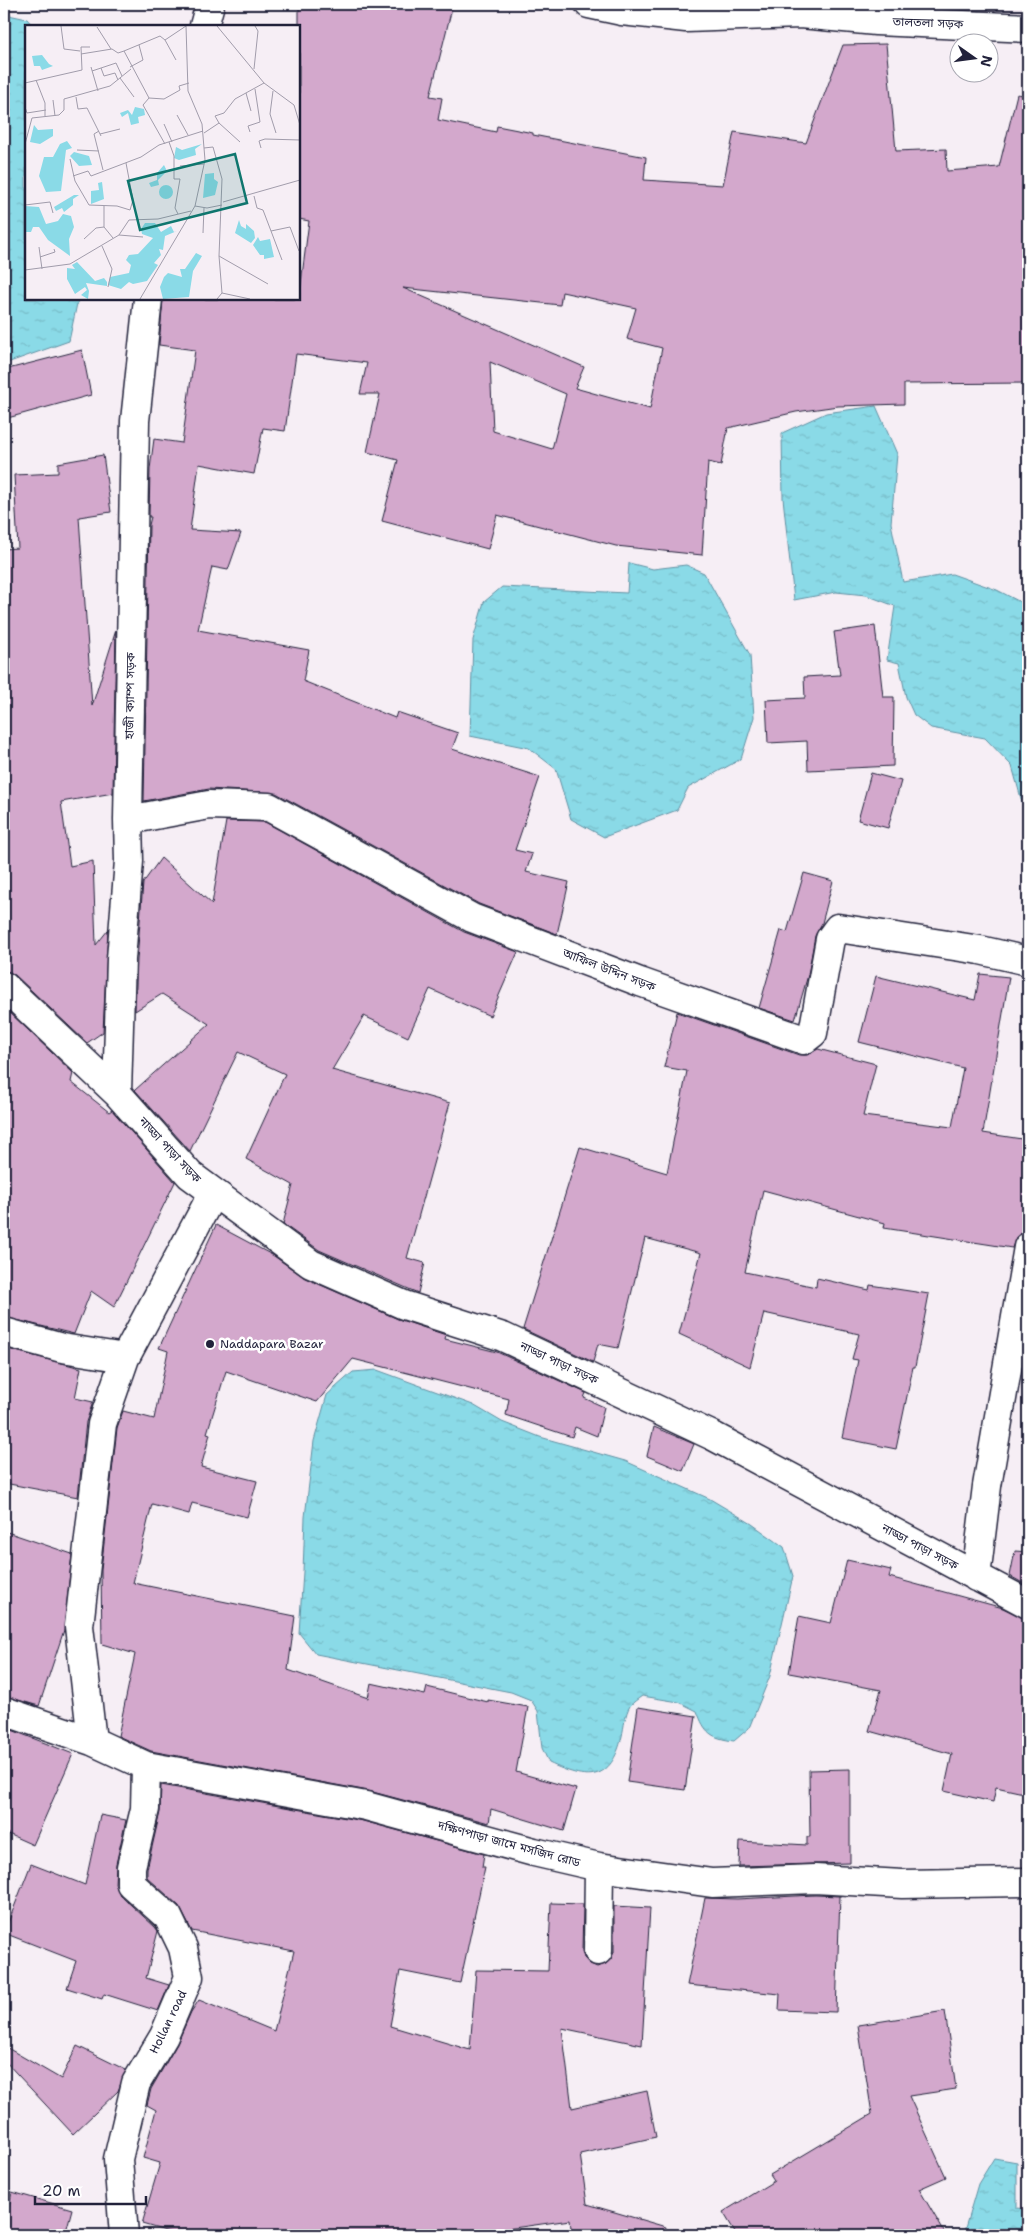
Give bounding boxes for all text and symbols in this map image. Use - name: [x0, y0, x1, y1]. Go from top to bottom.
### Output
- street label: তালতলা সড়ক: [891, 14, 964, 32]
- inset map: [25, 25, 300, 300]
- north arrow: [950, 32, 1000, 82]
- text: N: [977, 54, 997, 69]
- street label: হাজী ক্যাম্প সড়ক: [121, 652, 139, 741]
- street label: আফিল উদ্দিন সড়ক: [559, 945, 658, 995]
- street label: নাড্ডা পাড়া সড়ক: [135, 1113, 205, 1187]
- place label: Naddapara Bazar: [220, 1336, 324, 1352]
- street label: নাড্ডা পাড়া সড়ক: [516, 1337, 601, 1388]
- marker: Naddapara Bazar: [204, 1338, 216, 1350]
- street label: নাড্ডা পাড়া সড়ক: [878, 1520, 961, 1574]
- street label: দক্ষিণপাড়া জামে মসজিদ রোড: [435, 1817, 582, 1871]
- street label: Hollan road: [146, 1987, 191, 2057]
- scale bar: [35, 2174, 146, 2206]
- text: 20 m: [42, 2181, 81, 2201]

